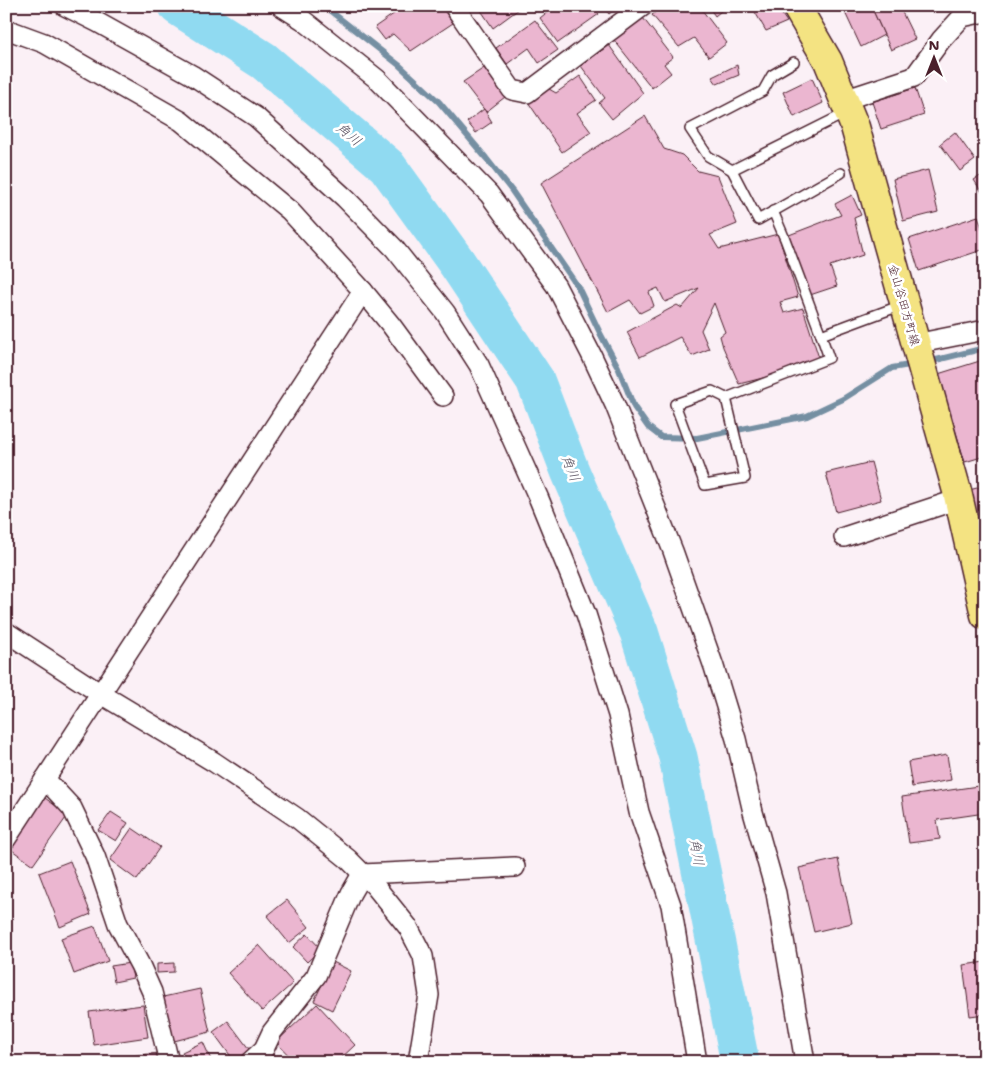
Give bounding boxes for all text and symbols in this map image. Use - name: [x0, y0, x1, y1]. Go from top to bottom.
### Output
- north arrow: [908, 32, 958, 82]
- text: N: [928, 36, 940, 54]
- water label: 角川: [332, 118, 366, 150]
- street label: 金山谷田方町線: [885, 262, 923, 348]
- water label: 角川: [557, 452, 585, 484]
- water label: 角川: [685, 837, 709, 867]

